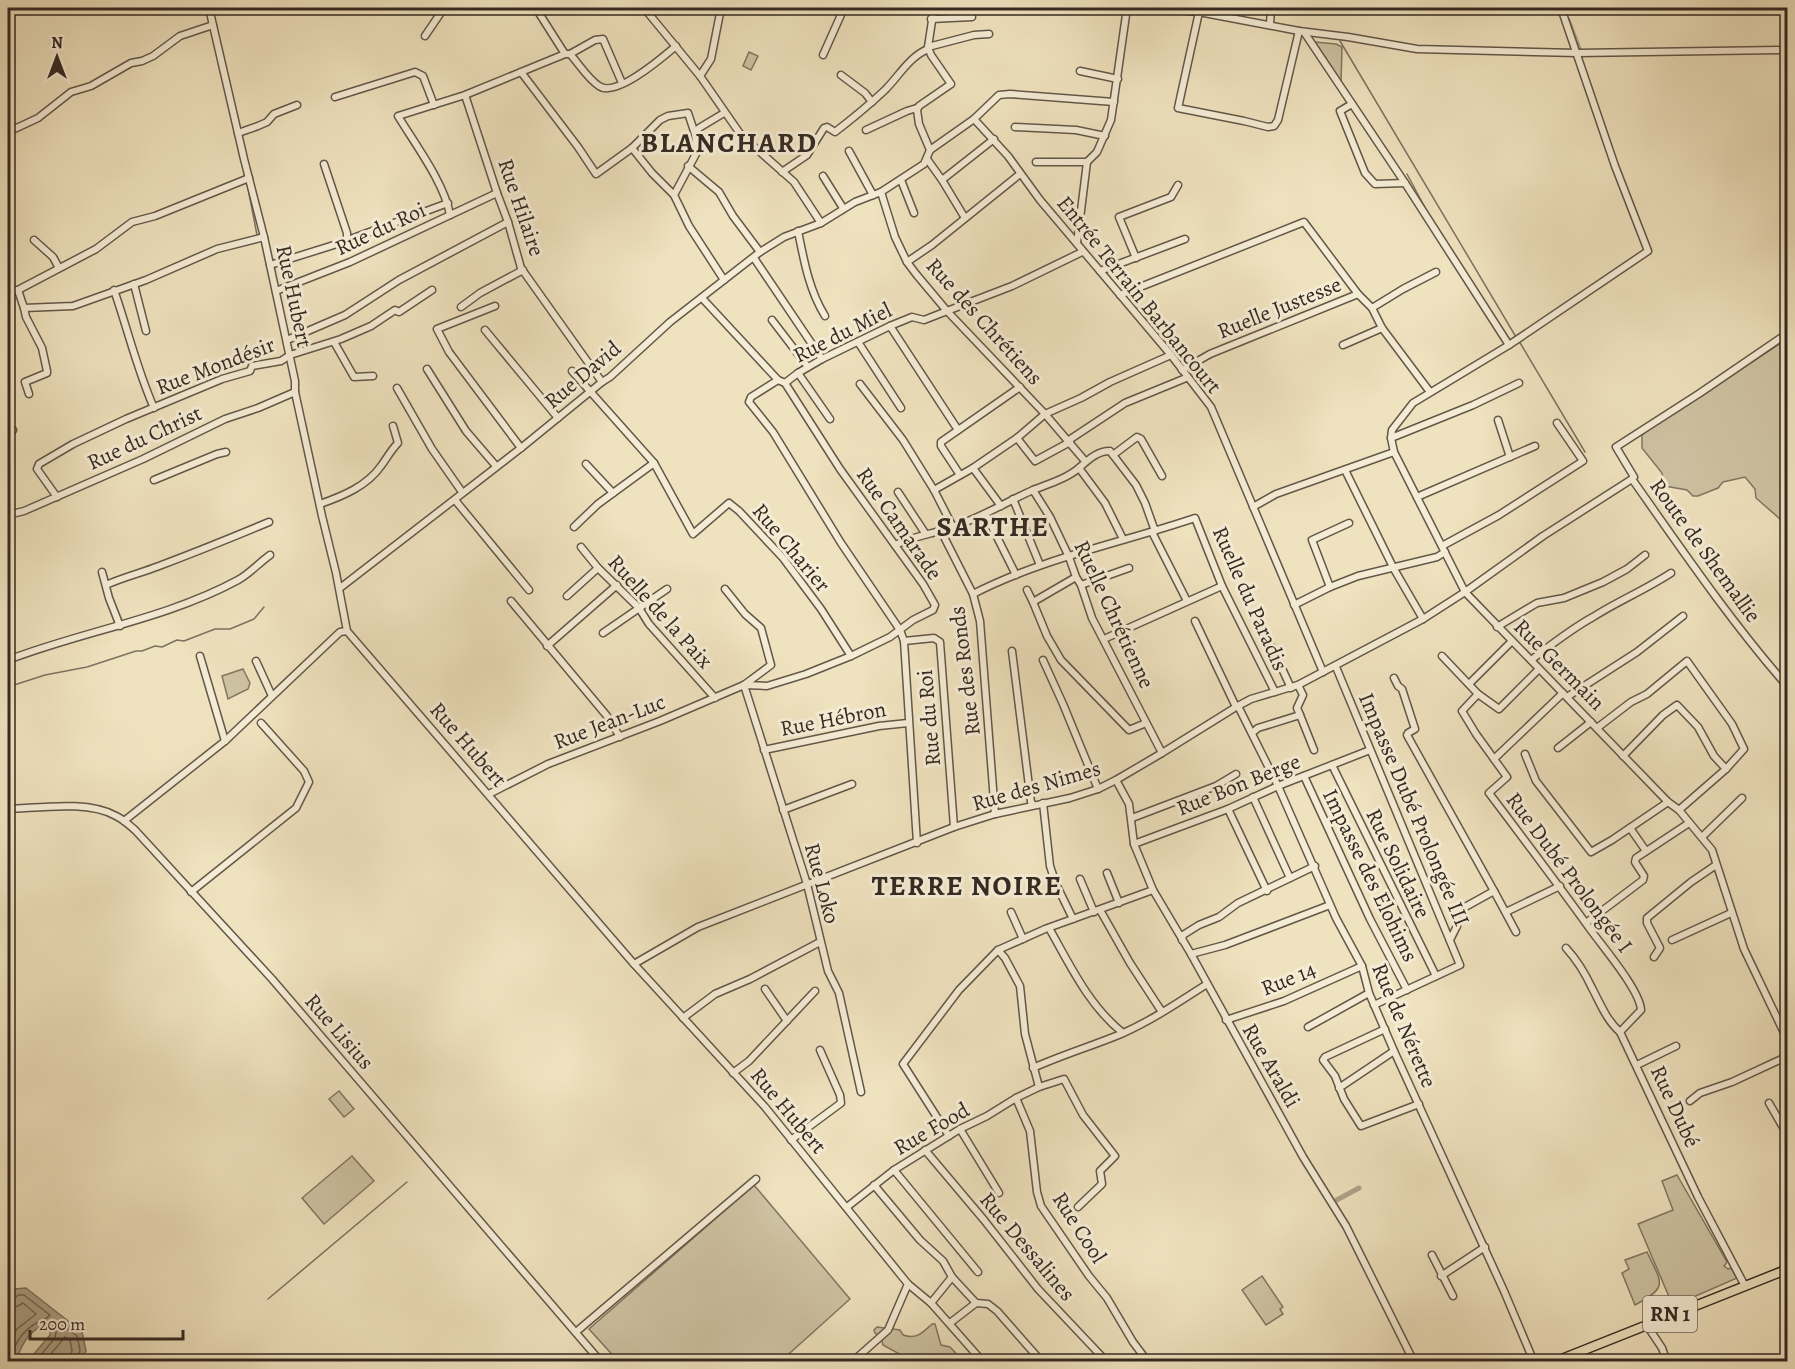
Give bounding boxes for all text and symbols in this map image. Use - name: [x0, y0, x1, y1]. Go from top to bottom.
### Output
- north arrow: [27, 27, 87, 87]
- text: N: [51, 32, 63, 54]
- district label: BLANCHARD: [641, 124, 817, 162]
- street label: Rue Hilaire: [490, 155, 552, 260]
- street label: Entrée Terrain Barbancourt: [1050, 189, 1229, 400]
- street label: Rue du Roi: [330, 195, 431, 263]
- street label: Rue Hubert: [269, 242, 320, 350]
- street label: Rue des Chrétiens: [919, 252, 1049, 392]
- street label: Ruelle Justesse: [1213, 269, 1346, 346]
- street label: Rue du Miel: [788, 295, 897, 371]
- street label: Rue Mondésir: [152, 329, 279, 402]
- street label: Rue David: [538, 334, 628, 416]
- street label: Rue du Christ: [82, 398, 207, 478]
- street label: Rue Camarade: [849, 461, 949, 586]
- street label: Route de Shemallie: [1643, 472, 1768, 629]
- street label: Rue Charier: [745, 497, 837, 598]
- district label: SARTHE: [936, 508, 1050, 546]
- street label: Ruelle du Paradis: [1205, 522, 1295, 675]
- street label: Ruelle Chrétienne: [1067, 535, 1162, 693]
- street label: Ruelle de la Paix: [601, 548, 720, 676]
- street label: Rue des Ronds: [942, 604, 988, 737]
- street label: Rue Germain: [1507, 612, 1612, 717]
- street label: Rue du Roi: [910, 668, 948, 767]
- street label: Rue Jean-Luc: [549, 687, 670, 757]
- street label: Impasse Dubé Prolongée III: [1351, 688, 1477, 931]
- street label: Rue Hébron: [778, 694, 889, 744]
- street label: Rue Hubert: [423, 696, 514, 794]
- street label: Rue Bon Berge: [1172, 746, 1305, 823]
- street label: Rue des Nimes: [968, 753, 1104, 819]
- street label: Impasse des Elohims: [1315, 784, 1425, 967]
- street label: Rue Dubé Prolongée I: [1499, 786, 1640, 959]
- street label: Rue Solidaire: [1359, 803, 1438, 923]
- street label: Rue Loko: [797, 840, 847, 927]
- district label: TERRE NOIRE: [872, 867, 1062, 905]
- street label: Rue 14: [1257, 954, 1320, 1003]
- street label: Rue de Nérette: [1364, 958, 1444, 1092]
- street label: Rue Lisius: [298, 987, 381, 1076]
- street label: Rue Araldi: [1235, 1018, 1307, 1113]
- street label: Rue Hubert: [743, 1061, 833, 1160]
- street label: Rue Dubé: [1643, 1061, 1707, 1152]
- street label: Rue Food: [888, 1095, 975, 1163]
- street label: Rue Dessalines: [973, 1185, 1082, 1308]
- street label: Rue Cool: [1045, 1186, 1113, 1269]
- road number: RN 1: [1643, 1296, 1697, 1332]
- scale bar: [30, 1303, 183, 1341]
- text: 200 m: [39, 1312, 85, 1336]

